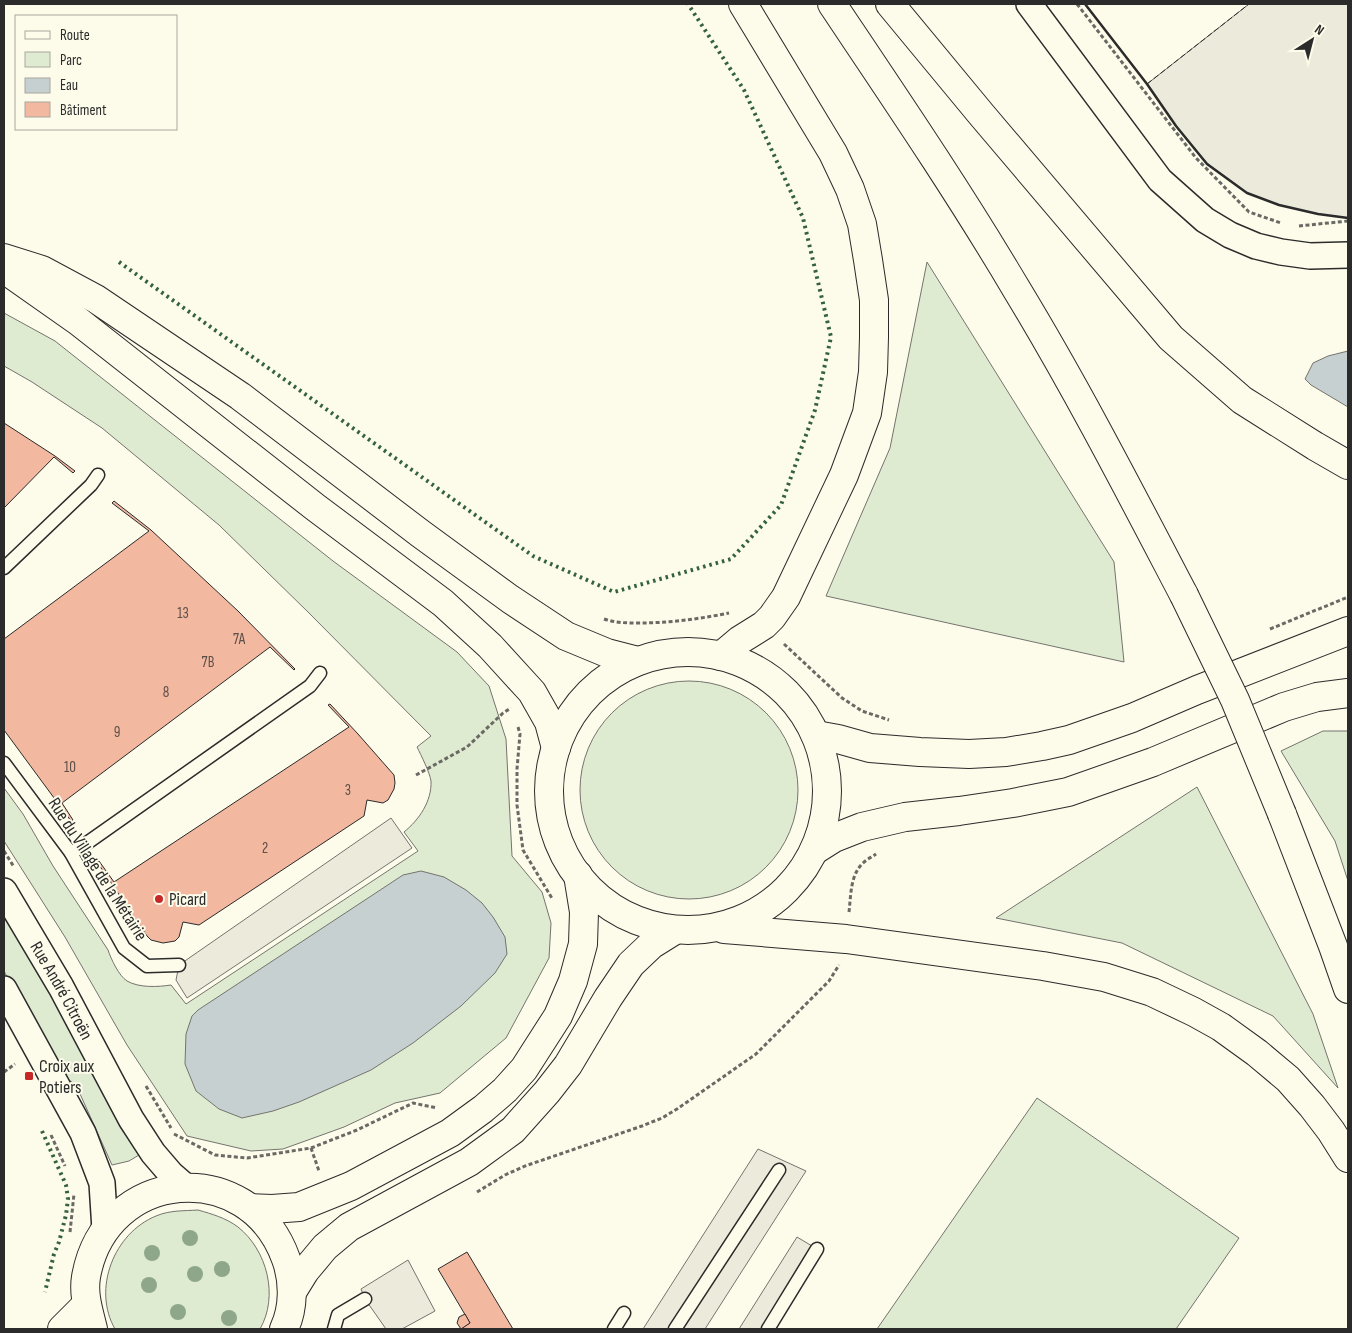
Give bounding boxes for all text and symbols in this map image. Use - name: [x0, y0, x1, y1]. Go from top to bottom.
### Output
- legend: [15, 15, 178, 130]
- north arrow: [1287, 15, 1337, 65]
- text: N: [1311, 21, 1327, 39]
- text: Route: [60, 26, 90, 45]
- text: Parc: [60, 51, 82, 70]
- text: Eau: [60, 76, 78, 95]
- text: Bâtiment: [60, 101, 107, 120]
- house number: 13: [177, 604, 189, 623]
- house number: 7A: [233, 630, 246, 649]
- house number: 7B: [202, 653, 215, 672]
- house number: 8: [163, 683, 169, 702]
- house number: 9: [114, 723, 120, 742]
- house number: 10: [64, 758, 76, 777]
- house number: 3: [345, 781, 351, 800]
- street label: Rue du Village de la Métairie: [44, 794, 152, 945]
- house number: 2: [262, 839, 268, 858]
- place label: Picard: [169, 889, 206, 910]
- marker: Picard: [153, 893, 165, 905]
- street label: Rue André Citroën: [25, 938, 97, 1043]
- place label: Croix aux Potiers: [39, 1056, 94, 1098]
- marker: Croix aux Potiers: [23, 1070, 35, 1082]

